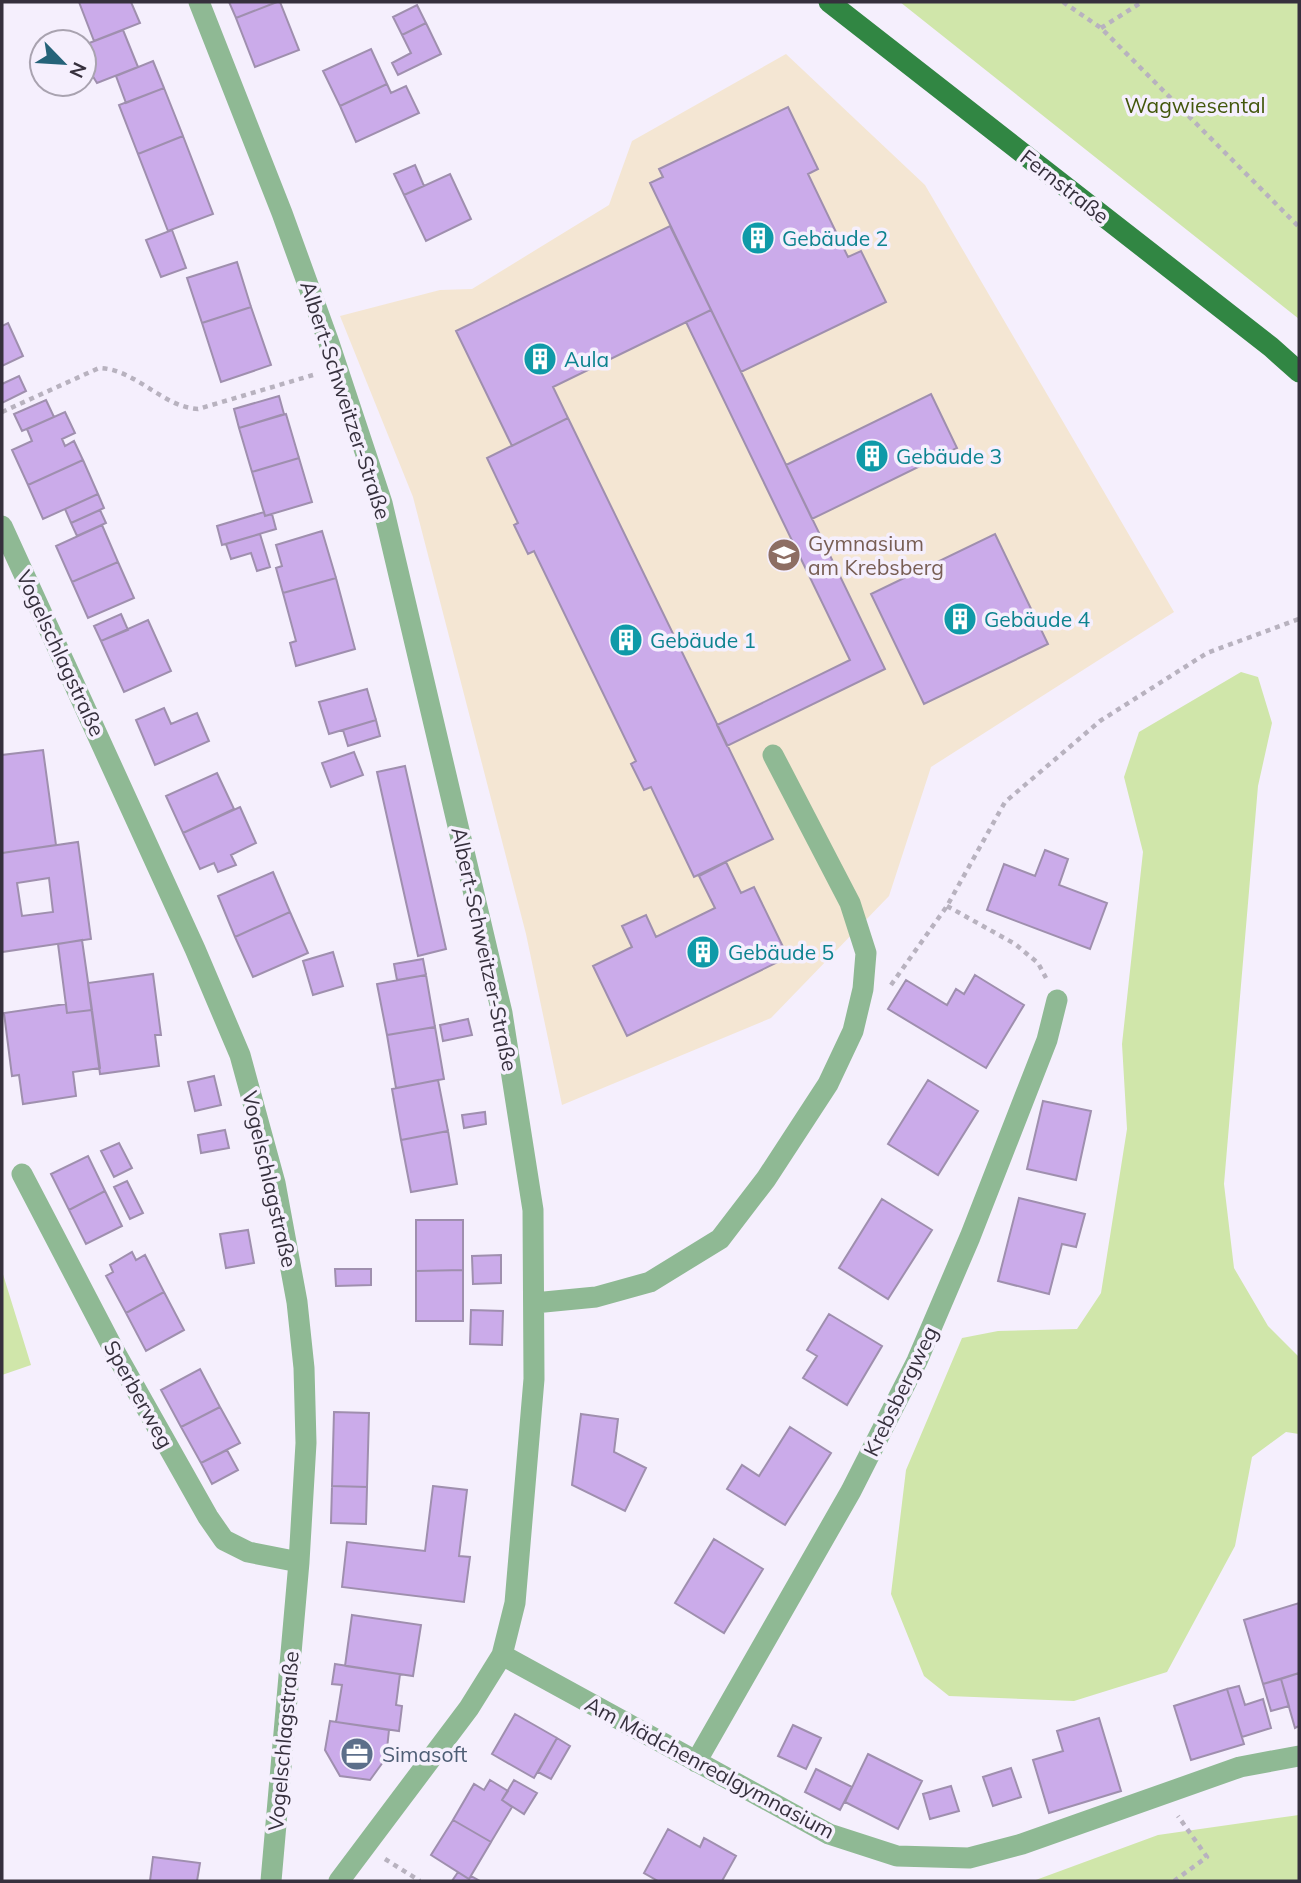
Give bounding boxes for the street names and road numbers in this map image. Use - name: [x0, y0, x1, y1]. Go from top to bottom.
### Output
- street label: Fernstraße: [1016, 143, 1114, 229]
- street label: Albert-Schweitzer-Straße: [295, 278, 397, 522]
- street label: Vogelschlagstraße: [11, 566, 111, 740]
- street label: Albert-Schweitzer-Straße: [446, 825, 524, 1073]
- street label: Vogelschlagstraße: [237, 1088, 303, 1270]
- street label: Krebsbergweg: [857, 1322, 943, 1460]
- street label: Sperberweg: [99, 1336, 179, 1452]
- street label: Vogelschlagstraße: [262, 1650, 304, 1832]
- street label: Am Mädchenrealgymnasium: [581, 1690, 839, 1844]

